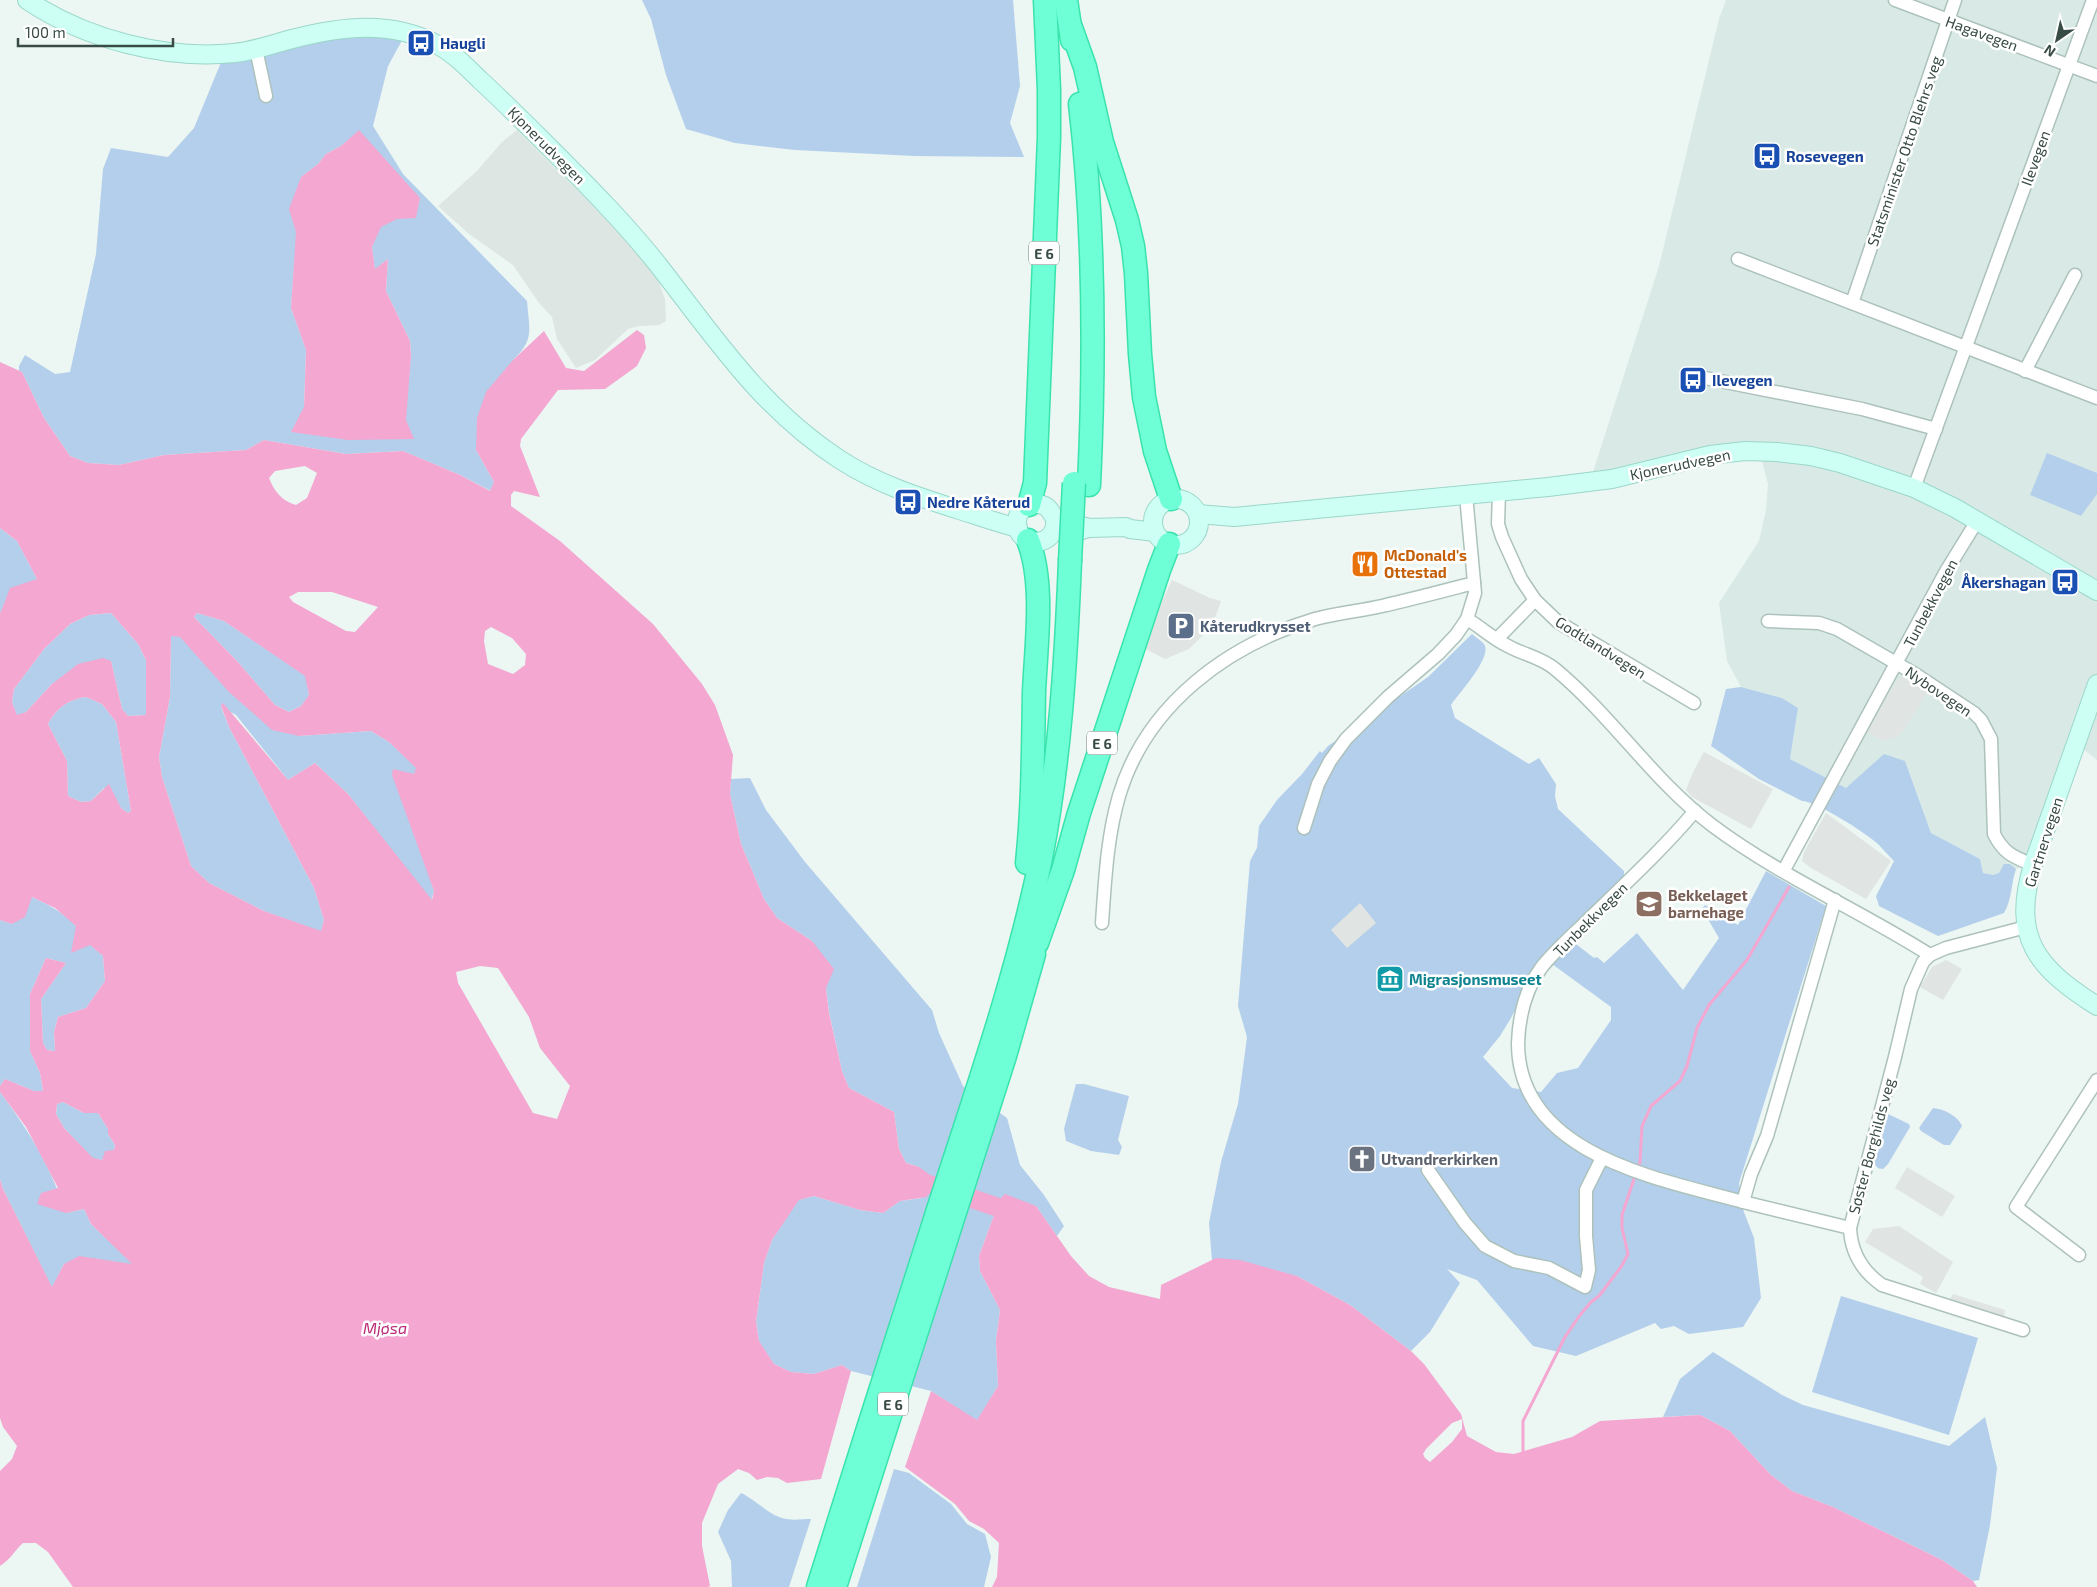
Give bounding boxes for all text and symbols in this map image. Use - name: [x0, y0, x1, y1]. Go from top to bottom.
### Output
- street label: Hagavegen: [1943, 12, 2021, 54]
- scale bar: [18, 15, 172, 47]
- north arrow: [2032, 15, 2082, 65]
- text: 100 m: [25, 23, 66, 41]
- bus stop icon: Haugli: [406, 28, 436, 58]
- place label: Haugli: [440, 34, 486, 52]
- text: N: [2041, 41, 2058, 61]
- street label: Statsminister Otto Blehrs veg: [1863, 53, 1945, 249]
- street label: Kjonerudvegen: [504, 103, 589, 188]
- street label: Ilevegen: [2017, 128, 2053, 188]
- bus stop icon: Rosevegen: [1752, 141, 1782, 171]
- place label: Rosevegen: [1786, 147, 1864, 165]
- road number: E 6: [1029, 242, 1059, 264]
- bus stop icon: Ilevegen: [1678, 365, 1708, 395]
- place label: Ilevegen: [1712, 371, 1773, 389]
- street label: Kjonerudvegen: [1628, 445, 1732, 484]
- bus stop icon: Nedre Kåterud: [893, 487, 923, 517]
- place label: Nedre Kåterud: [927, 493, 1030, 511]
- place label: McDonald's Ottestad: [1384, 546, 1467, 581]
- restaurant icon: McDonald's Ottestad: [1350, 549, 1380, 579]
- street label: Tunbekkvegen: [1899, 556, 1961, 650]
- bus stop icon: Åkershagan: [2050, 567, 2080, 597]
- place label: Åkershagan: [1961, 573, 2046, 591]
- parking icon: Kåterudkrysset: [1166, 611, 1196, 641]
- street label: Godtlandvegen: [1552, 612, 1650, 682]
- place label: Kåterudkrysset: [1200, 617, 1311, 636]
- street label: Nybovegen: [1902, 662, 1976, 720]
- road number: E 6: [1087, 731, 1117, 754]
- street label: Gartnervegen: [2020, 795, 2066, 889]
- street label: Tunbekkvegen: [1549, 878, 1631, 960]
- place label: Bekkelaget barnehage: [1668, 886, 1748, 921]
- school or university icon: Bekkelaget barnehage: [1634, 889, 1664, 919]
- museum icon: Migrasjonsmuseet: [1375, 964, 1405, 994]
- place label: Migrasjonsmuseet: [1409, 970, 1542, 988]
- street label: Søster Borghilds veg: [1844, 1075, 1898, 1216]
- church icon: Utvandrerkirken: [1347, 1144, 1377, 1174]
- place label: Utvandrerkirken: [1381, 1150, 1498, 1168]
- water label: Mjøsa: [363, 1318, 407, 1338]
- road number: E 6: [878, 1392, 908, 1416]

